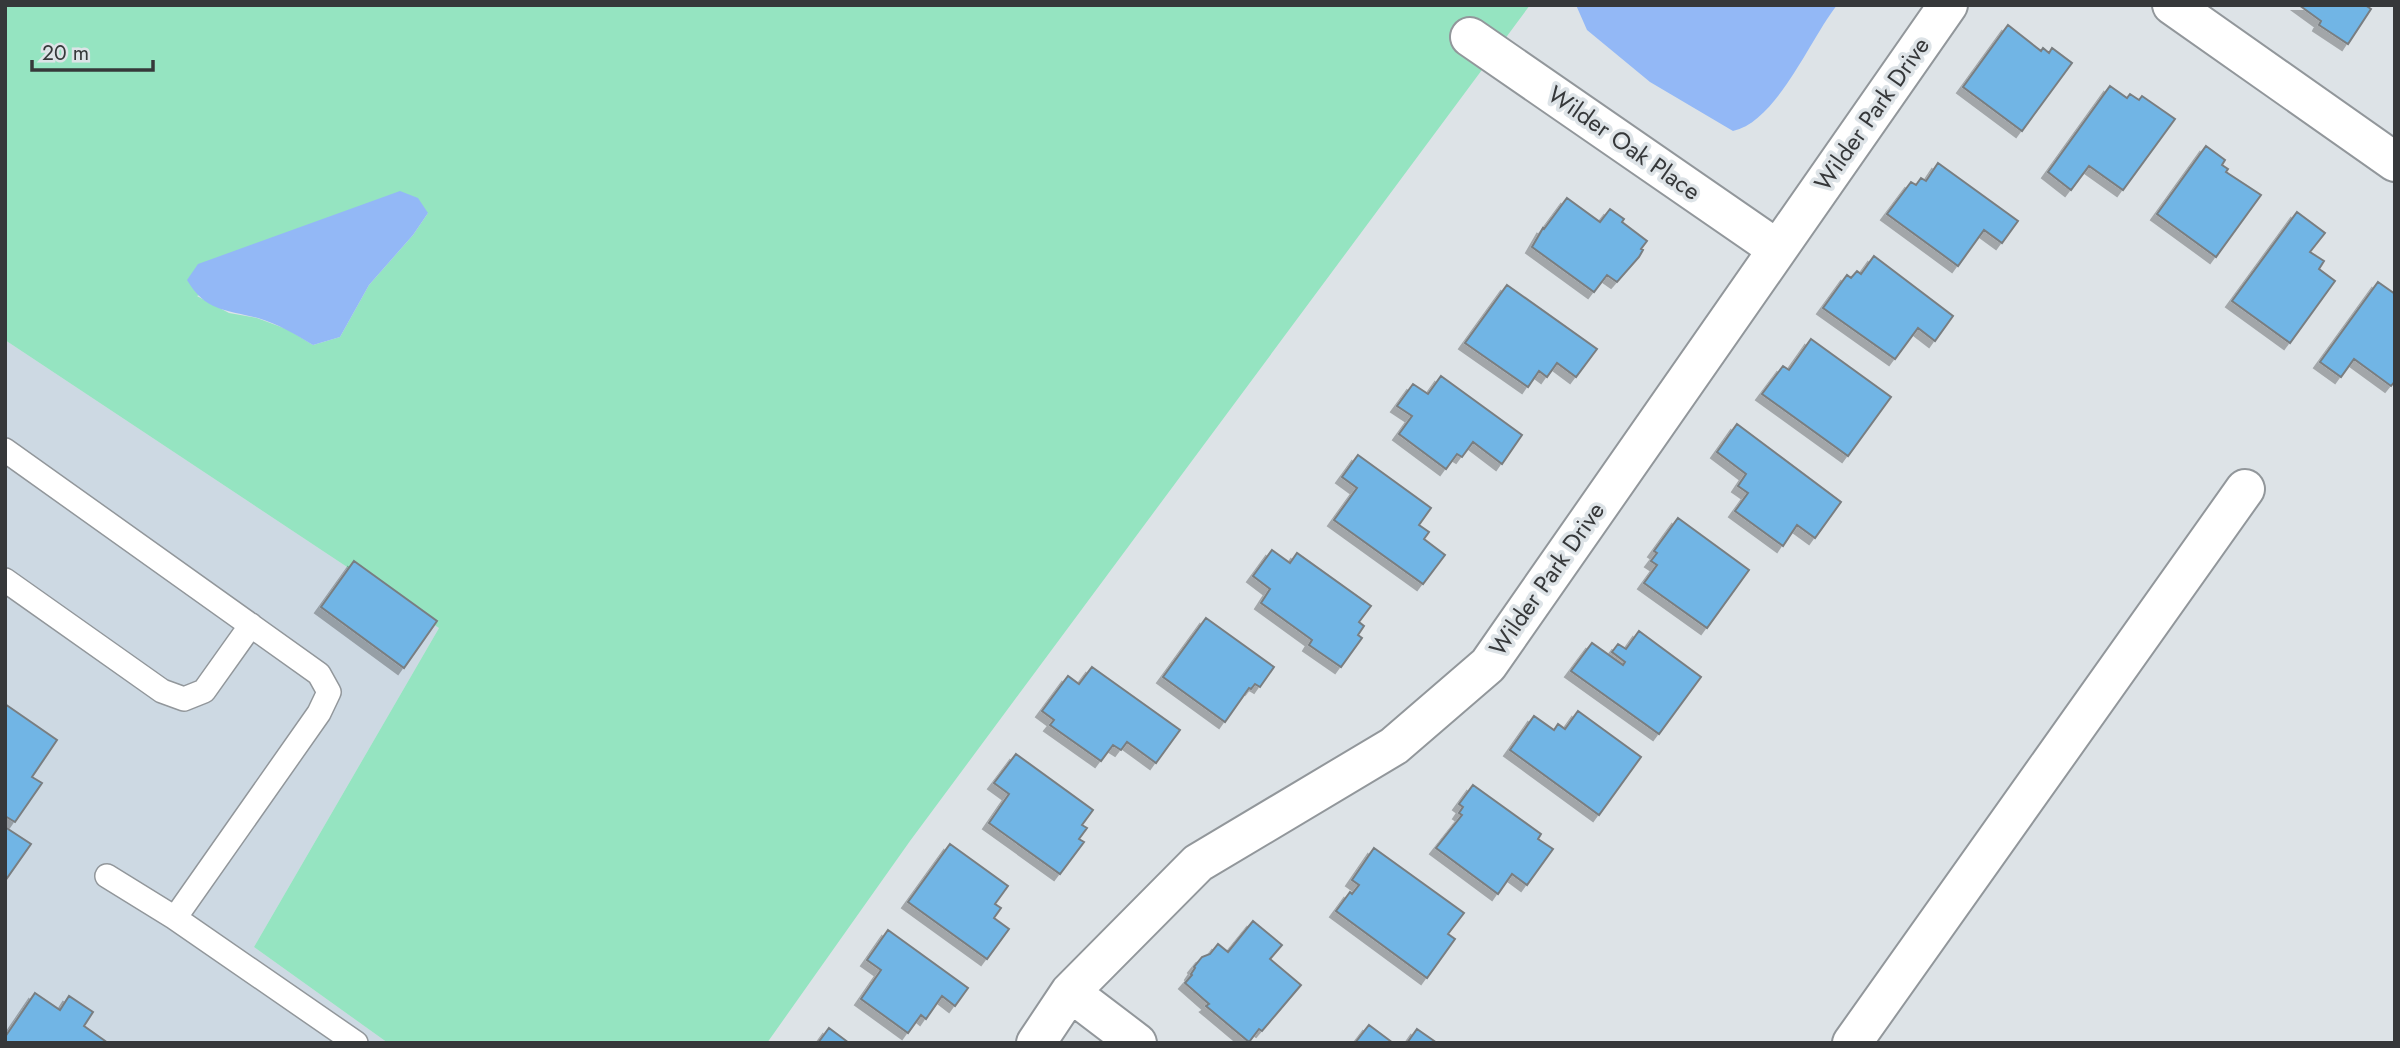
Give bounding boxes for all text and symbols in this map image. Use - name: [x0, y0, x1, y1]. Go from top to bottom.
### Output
- scale bar: [32, 28, 152, 72]
- street label: Wilder Park Drive: [1806, 30, 1938, 198]
- text: 20 m: [42, 38, 89, 68]
- street label: Wilder Oak Place: [1541, 77, 1708, 208]
- street label: Wilder Park Drive: [1481, 495, 1613, 663]

